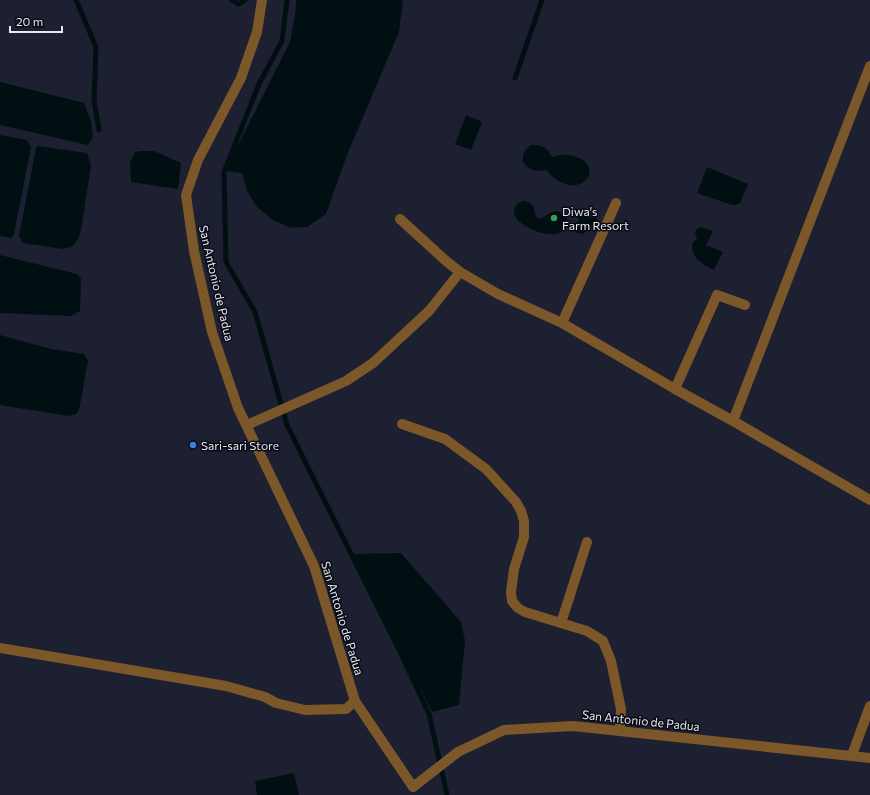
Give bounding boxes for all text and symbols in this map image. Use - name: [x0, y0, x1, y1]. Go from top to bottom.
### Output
- scale bar: [10, 8, 62, 34]
- text: 20 m: [16, 14, 43, 28]
- place label: Diwa's Farm Resort: [562, 204, 629, 232]
- marker: Diwa's Farm Resort: [549, 213, 559, 223]
- street label: San Antonio de Padua: [197, 224, 237, 342]
- place label: Sari-sari Store: [201, 438, 279, 452]
- marker: Sari-sari Store: [188, 440, 198, 450]
- street label: San Antonio de Padua: [319, 559, 367, 677]
- street label: San Antonio de Padua: [581, 707, 701, 733]

